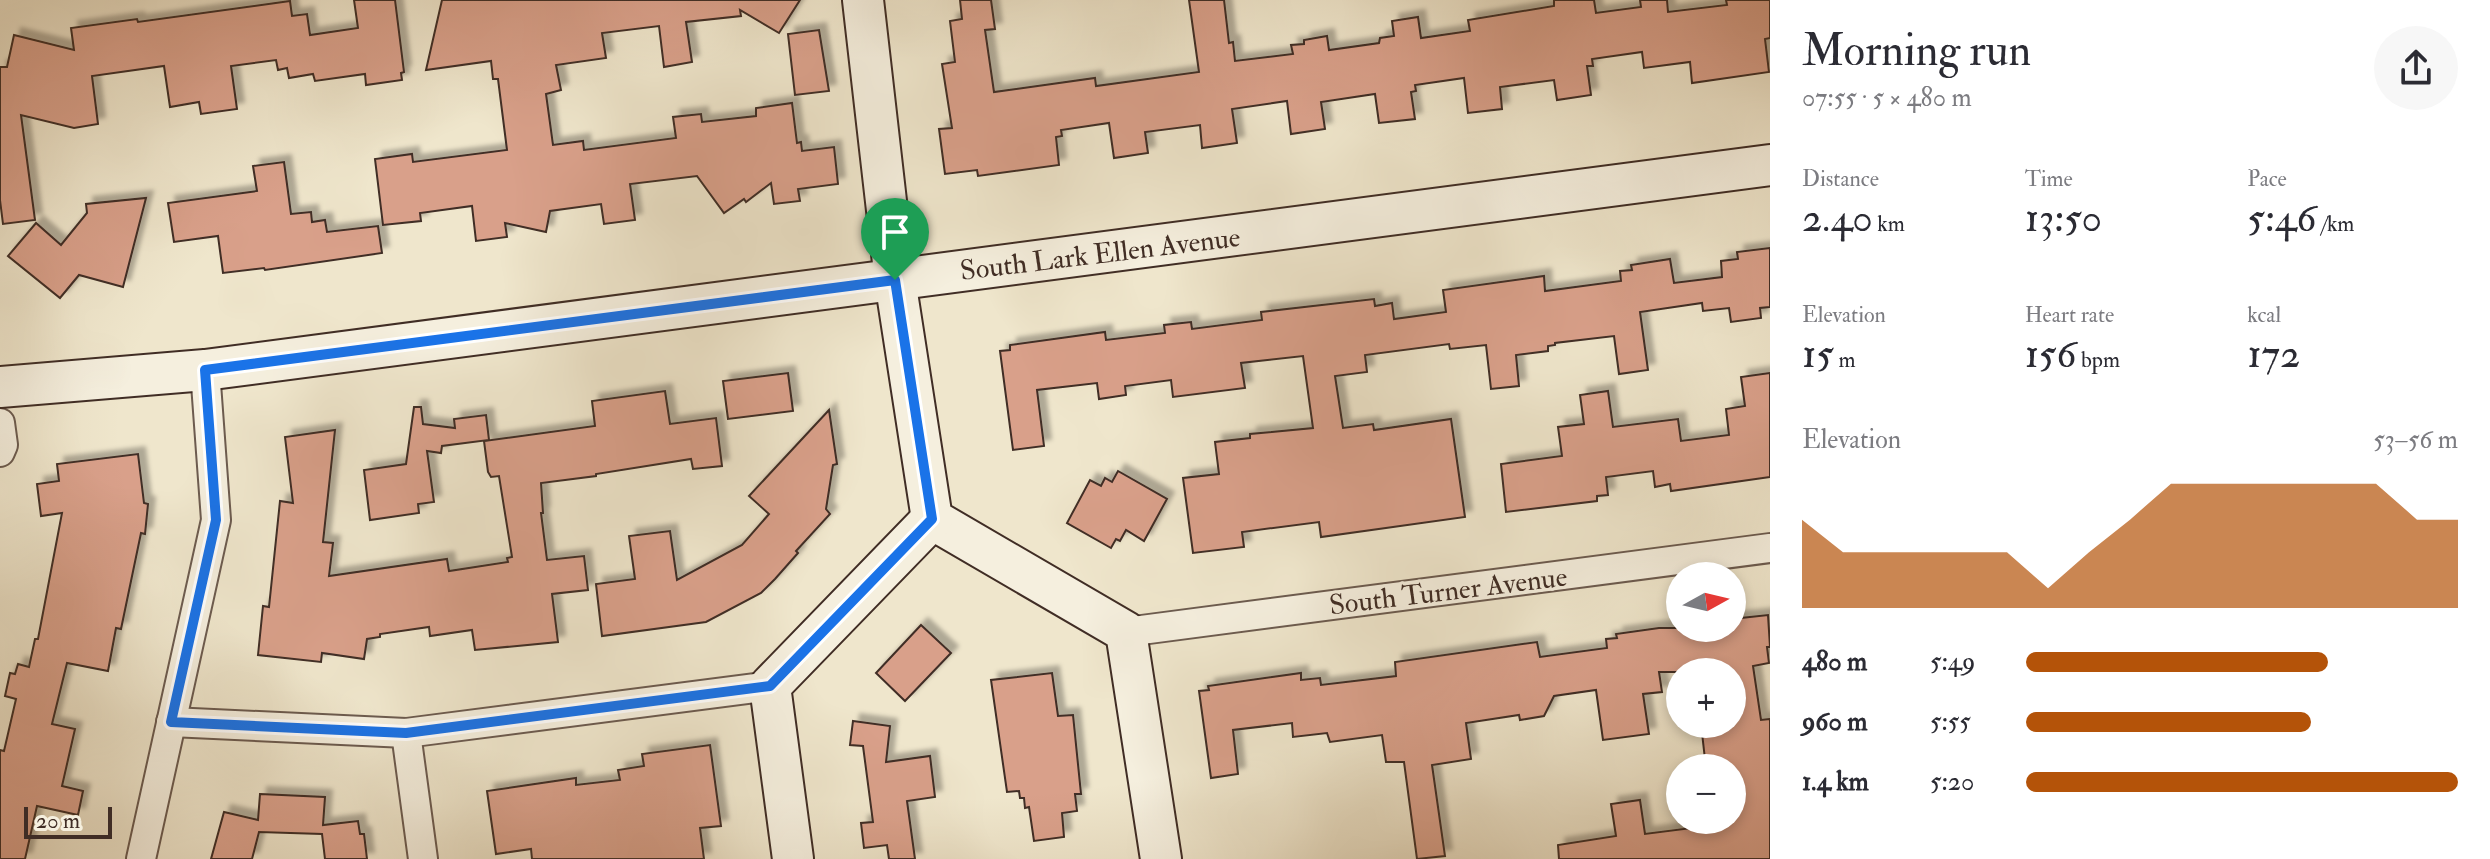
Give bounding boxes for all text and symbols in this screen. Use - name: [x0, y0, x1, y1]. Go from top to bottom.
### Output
- text: Morning run: [1802, 24, 2031, 79]
- button: share: [2374, 26, 2458, 110]
- text: 07:55 · 5 × 480 m: [1802, 82, 1972, 114]
- text: Distance: [1802, 165, 1879, 193]
- text: Time: [2025, 165, 2073, 193]
- text: Pace: [2247, 165, 2287, 193]
- text: 2.40: [1802, 193, 1873, 244]
- text: 13:50: [2025, 193, 2102, 244]
- text: 5:46: [2247, 193, 2317, 244]
- pin: [861, 198, 929, 280]
- icon: arrive: [873, 210, 917, 254]
- text: km: [1873, 210, 1905, 238]
- text: /km: [2317, 210, 2354, 238]
- street label: South Lark Ellen Avenue: [958, 220, 1243, 289]
- text: Elevation: [1802, 301, 1886, 329]
- text: Heart rate: [2025, 301, 2114, 329]
- text: kcal: [2247, 301, 2281, 329]
- text: 15: [1802, 329, 1834, 380]
- text: 156: [2025, 329, 2076, 380]
- text: 172: [2247, 329, 2300, 380]
- text: m: [1834, 346, 1855, 374]
- text: bpm: [2076, 346, 2120, 374]
- text: Elevation: [1802, 424, 1901, 456]
- text: 53–56 m: [2373, 424, 2458, 456]
- street label: South Turner Avenue: [1327, 559, 1569, 623]
- north arrow: [1666, 562, 1746, 642]
- map controls: [1666, 562, 1746, 834]
- text: 480 m: [1802, 646, 1867, 678]
- text: 5:49: [1930, 646, 1975, 678]
- button: +: [1666, 658, 1746, 738]
- text: 960 m: [1802, 706, 1867, 738]
- text: 5:55: [1930, 706, 1971, 738]
- button: −: [1666, 754, 1746, 834]
- text: 1.4 km: [1802, 766, 1869, 798]
- text: 5:20: [1930, 766, 1974, 798]
- scale bar: [24, 803, 112, 839]
- text: 20 m: [36, 807, 80, 835]

